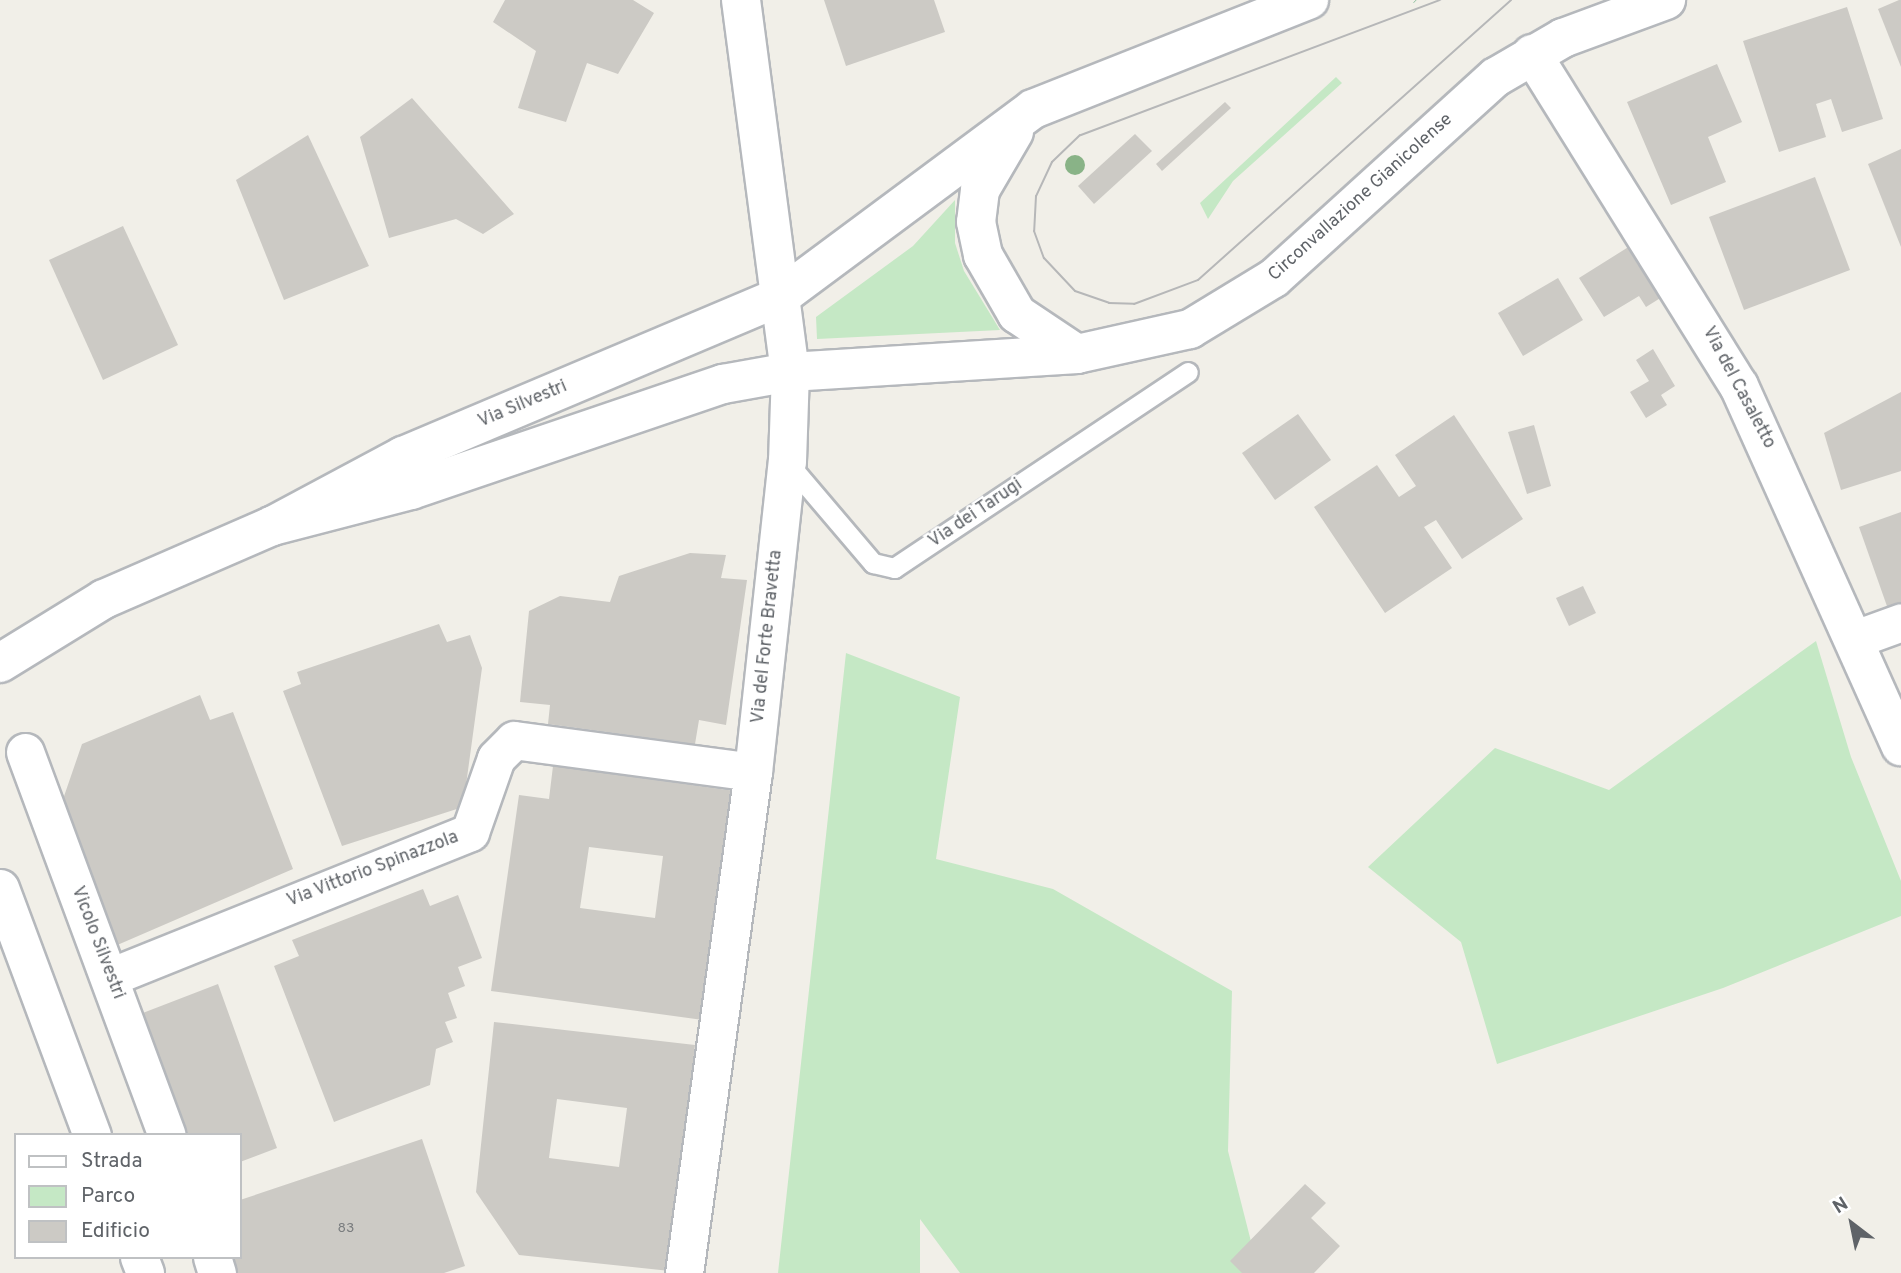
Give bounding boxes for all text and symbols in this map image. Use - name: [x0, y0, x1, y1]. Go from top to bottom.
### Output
- street label: Circonvallazione Gianicolense: [1264, 110, 1458, 286]
- street label: Via del Casaletto: [1697, 323, 1779, 453]
- street label: Via Silvestri: [475, 377, 571, 433]
- street label: Via dei Tarugi: [925, 475, 1027, 553]
- street label: Via del Forte Bravetta: [748, 549, 788, 725]
- street label: Via Vittorio Spinazzola: [284, 827, 462, 913]
- street label: Vicolo Silvestri: [66, 884, 128, 1002]
- legend: [14, 1133, 242, 1259]
- text: Strada: [81, 1148, 142, 1175]
- text: Parco: [81, 1183, 135, 1210]
- north arrow: [1817, 1189, 1887, 1259]
- text: N: [1829, 1192, 1853, 1220]
- text: Edificio: [81, 1218, 150, 1245]
- house number: 83: [338, 1221, 354, 1237]

